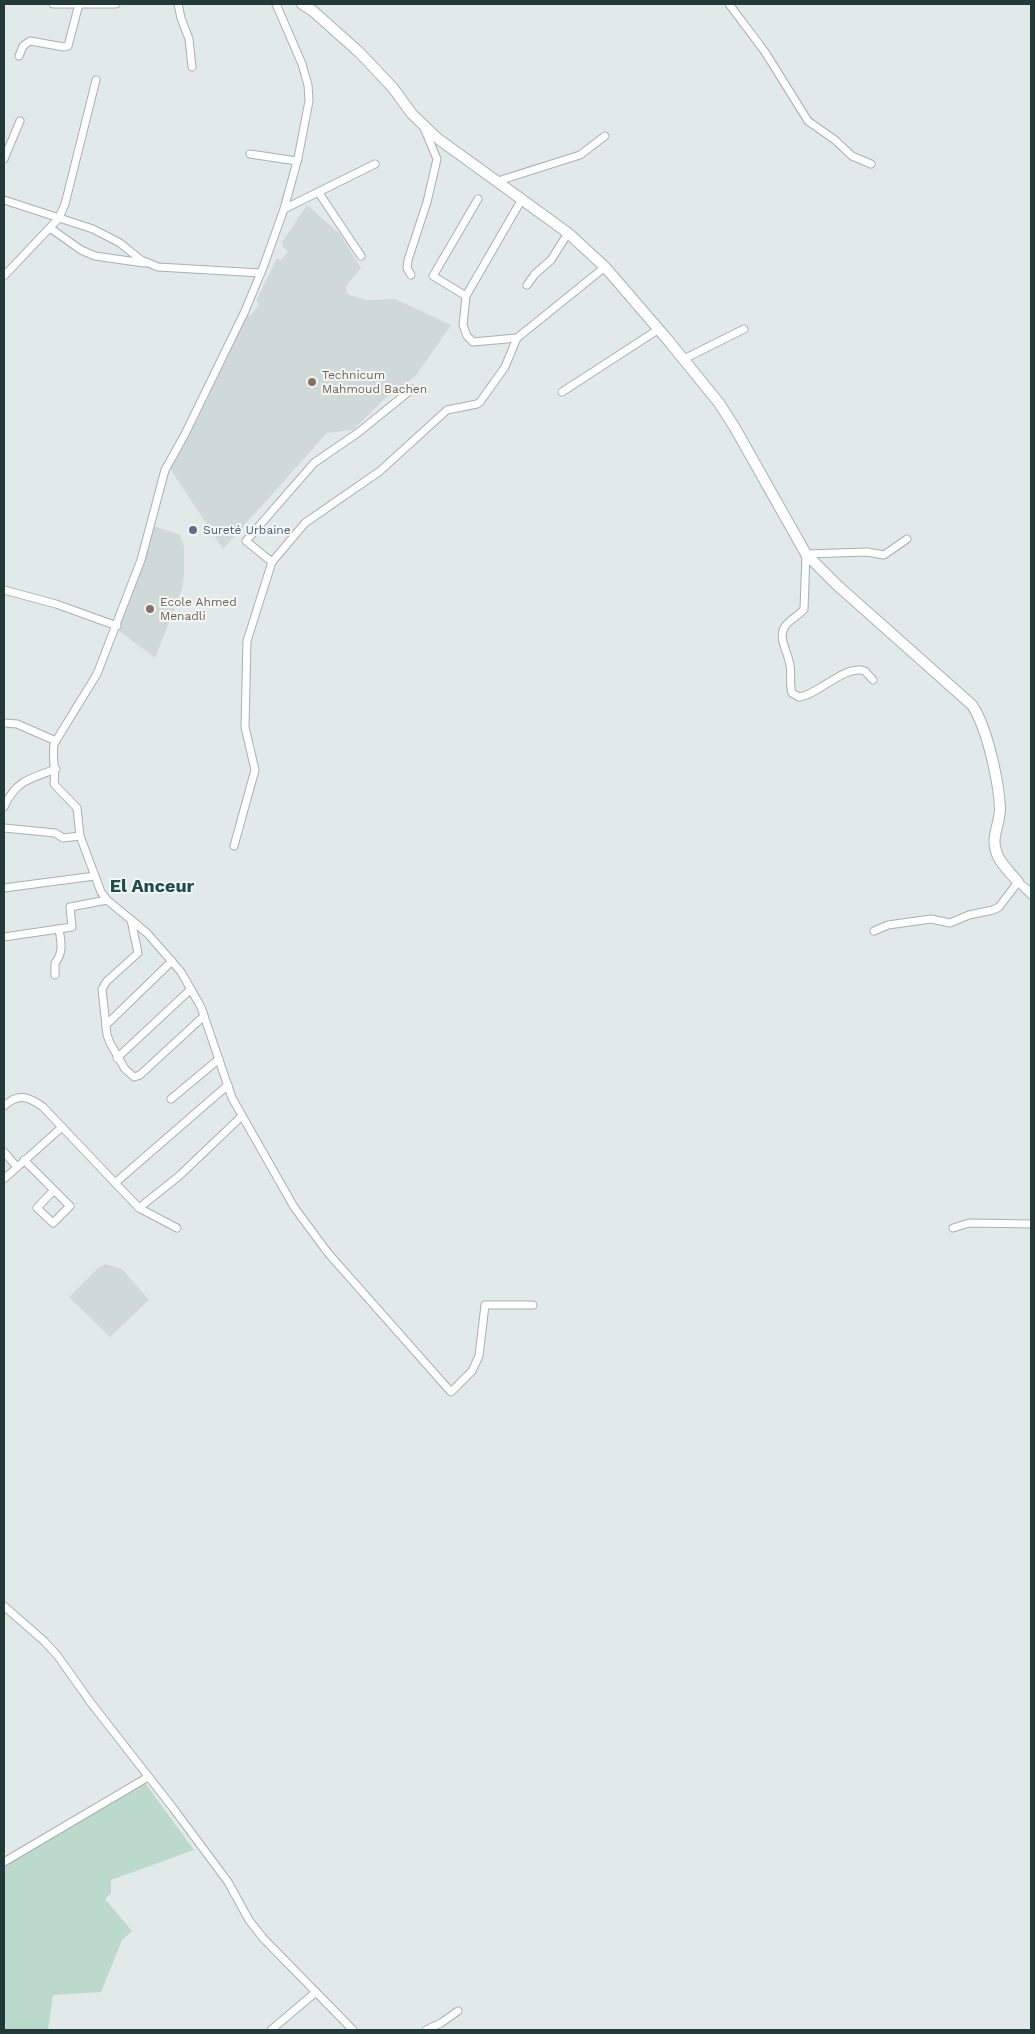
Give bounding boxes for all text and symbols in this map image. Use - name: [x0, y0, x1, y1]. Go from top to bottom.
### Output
- place label: Technicum Mahmoud Bachen: [322, 368, 427, 396]
- marker: Technicum Mahmoud Bachen: [306, 376, 318, 388]
- place label: Sureté Urbaine: [203, 523, 291, 537]
- marker: Sureté Urbaine: [187, 524, 199, 536]
- place label: Ecole Ahmed Menadli: [160, 595, 237, 623]
- marker: Ecole Ahmed Menadli: [144, 603, 156, 615]
- district label: El Anceur: [110, 875, 195, 896]

